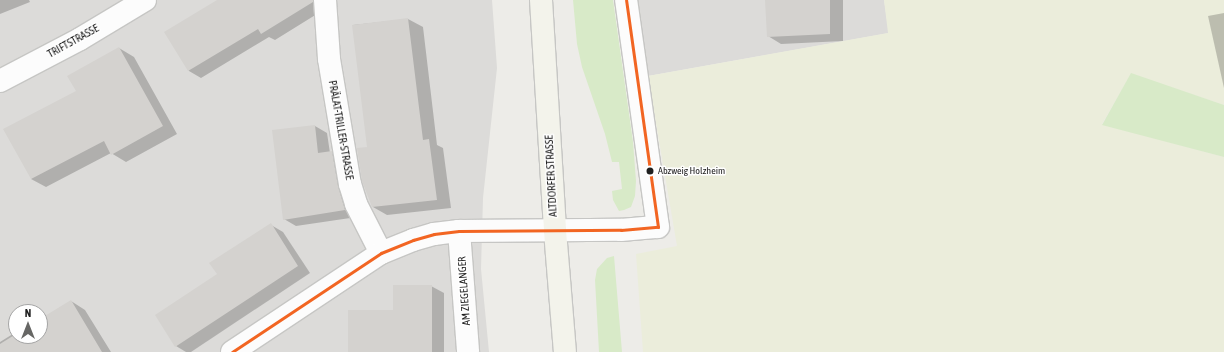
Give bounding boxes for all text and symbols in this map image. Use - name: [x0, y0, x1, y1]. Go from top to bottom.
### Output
- street label: TRIFTSTRASSE: [45, 21, 101, 61]
- street label: PRÄLAT-TRILLER-STRASSE: [326, 79, 356, 181]
- street label: ALTDORFER STRASSE: [542, 135, 560, 217]
- place label: Abzweig Holzheim: [658, 165, 725, 177]
- marker: Abzweig Holzheim: [645, 166, 655, 176]
- street label: AM ZIEGELANGER: [455, 256, 473, 326]
- north arrow: [8, 304, 48, 344]
- text: N: [25, 307, 31, 319]

